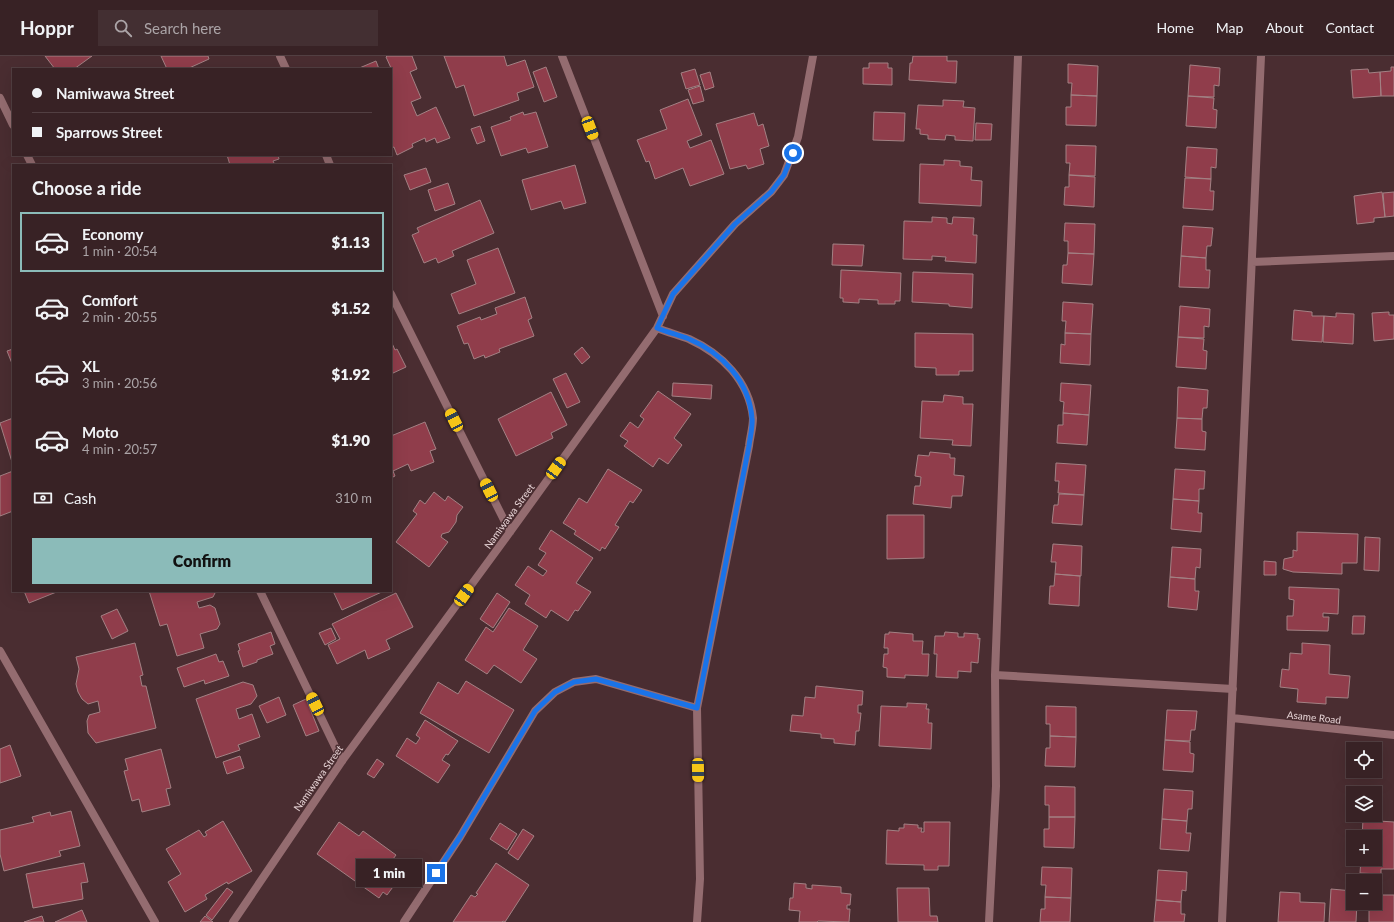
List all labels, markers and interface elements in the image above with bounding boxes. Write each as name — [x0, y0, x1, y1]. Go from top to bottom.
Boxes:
search box — [98, 10, 378, 46]
text: Hoppr — [20, 16, 74, 39]
icon: search — [112, 17, 134, 39]
text: Search here — [144, 19, 221, 37]
text: Home — [1156, 19, 1194, 36]
text: Map — [1216, 19, 1243, 36]
text: About — [1265, 19, 1303, 36]
text: Contact — [1325, 19, 1374, 36]
text: Namiwawa Street — [56, 84, 174, 102]
car — [580, 115, 600, 141]
text: Sparrows Street — [56, 123, 162, 141]
route start — [784, 144, 802, 162]
text: Choose a ride — [32, 177, 141, 199]
icon: car — [34, 224, 70, 260]
text: Economy — [82, 225, 143, 243]
text: $1.13 — [332, 233, 370, 251]
text: 1 min · 20:54 — [82, 243, 157, 259]
icon: car — [34, 290, 70, 326]
text: Comfort — [82, 291, 138, 309]
text: $1.52 — [332, 299, 370, 317]
text: 2 min · 20:55 — [82, 309, 157, 325]
icon: car — [34, 356, 70, 392]
text: XL — [82, 357, 100, 375]
text: $1.92 — [332, 365, 370, 383]
text: 3 min · 20:56 — [82, 375, 157, 391]
car — [443, 407, 465, 433]
icon: car — [34, 422, 70, 458]
text: Moto — [82, 423, 119, 441]
text: $1.90 — [332, 431, 370, 449]
text: 4 min · 20:57 — [82, 441, 157, 457]
car — [544, 455, 568, 481]
car — [478, 477, 500, 503]
street label: Namiwawa Street — [481, 481, 537, 551]
icon: cash — [32, 487, 54, 509]
text: Cash — [64, 489, 96, 507]
text: 310 m — [335, 490, 372, 506]
button: Confirm — [32, 538, 372, 584]
car — [452, 582, 476, 608]
car — [304, 691, 326, 717]
street label: Asame Road — [1286, 708, 1342, 726]
street label: Namiwawa Street — [291, 742, 345, 813]
map controls — [1346, 742, 1382, 910]
button: locate — [1346, 742, 1382, 778]
car — [692, 758, 704, 782]
button: layers — [1346, 786, 1382, 822]
button: + — [1346, 830, 1382, 866]
callout: 1 min — [356, 859, 422, 887]
route end — [427, 864, 445, 882]
text: 1 min — [373, 865, 405, 881]
button: − — [1346, 874, 1382, 910]

